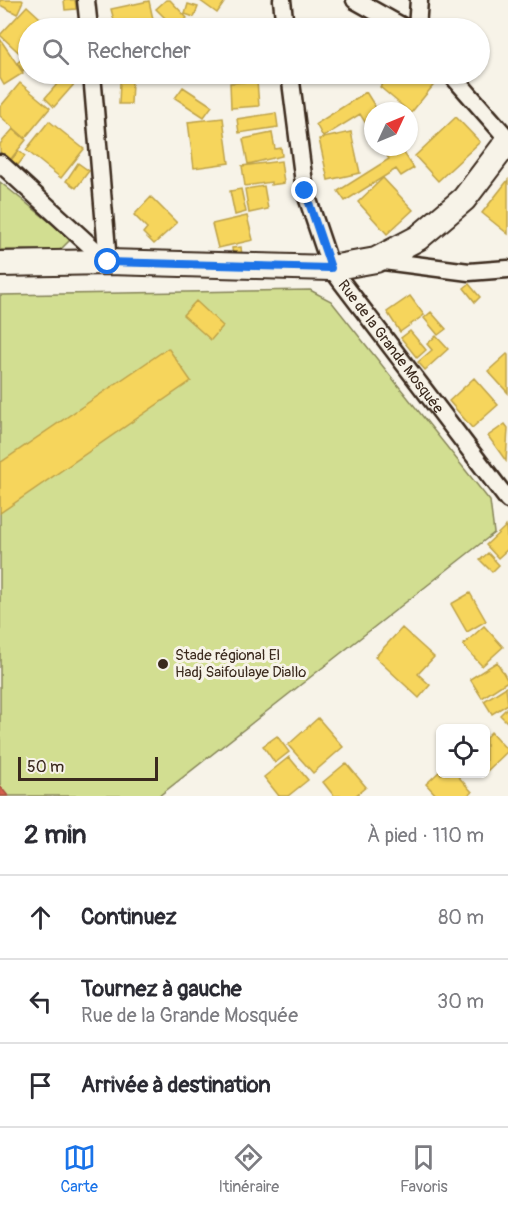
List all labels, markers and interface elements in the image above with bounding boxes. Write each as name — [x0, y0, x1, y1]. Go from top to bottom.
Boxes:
search box — [18, 18, 490, 84]
icon: search — [39, 35, 72, 68]
text: Rechercher — [87, 37, 191, 65]
north arrow — [364, 102, 418, 156]
route end — [291, 177, 317, 203]
route start — [94, 248, 120, 274]
street label: Rue de la Grande Mosquée — [334, 276, 448, 418]
place label: Stade régional El Hadj Saifoulaye Diallo — [175, 646, 306, 682]
marker: Stade régional El Hadj Saifoulaye Diallo — [156, 657, 170, 671]
map controls — [436, 724, 490, 778]
button: locate — [436, 724, 490, 778]
scale bar — [18, 754, 158, 782]
text: 50 m — [27, 757, 64, 777]
text: 2 min — [24, 819, 86, 851]
text: À pied · 110 m — [367, 823, 484, 848]
icon: ahead — [24, 901, 57, 934]
text: Continuez — [81, 903, 177, 931]
text: 80 m — [438, 905, 484, 930]
text: Tournez à gauche — [81, 975, 242, 1003]
icon: left — [24, 985, 57, 1018]
text: 30 m — [437, 989, 484, 1014]
text: Rue de la Grande Mosquée — [81, 1003, 298, 1028]
icon: arrive — [24, 1069, 57, 1102]
text: Arrivée à destination — [81, 1071, 271, 1099]
tab: Carte — [60, 1141, 98, 1197]
tab: Itinéraire — [219, 1141, 279, 1197]
tab: Favoris — [400, 1141, 448, 1197]

